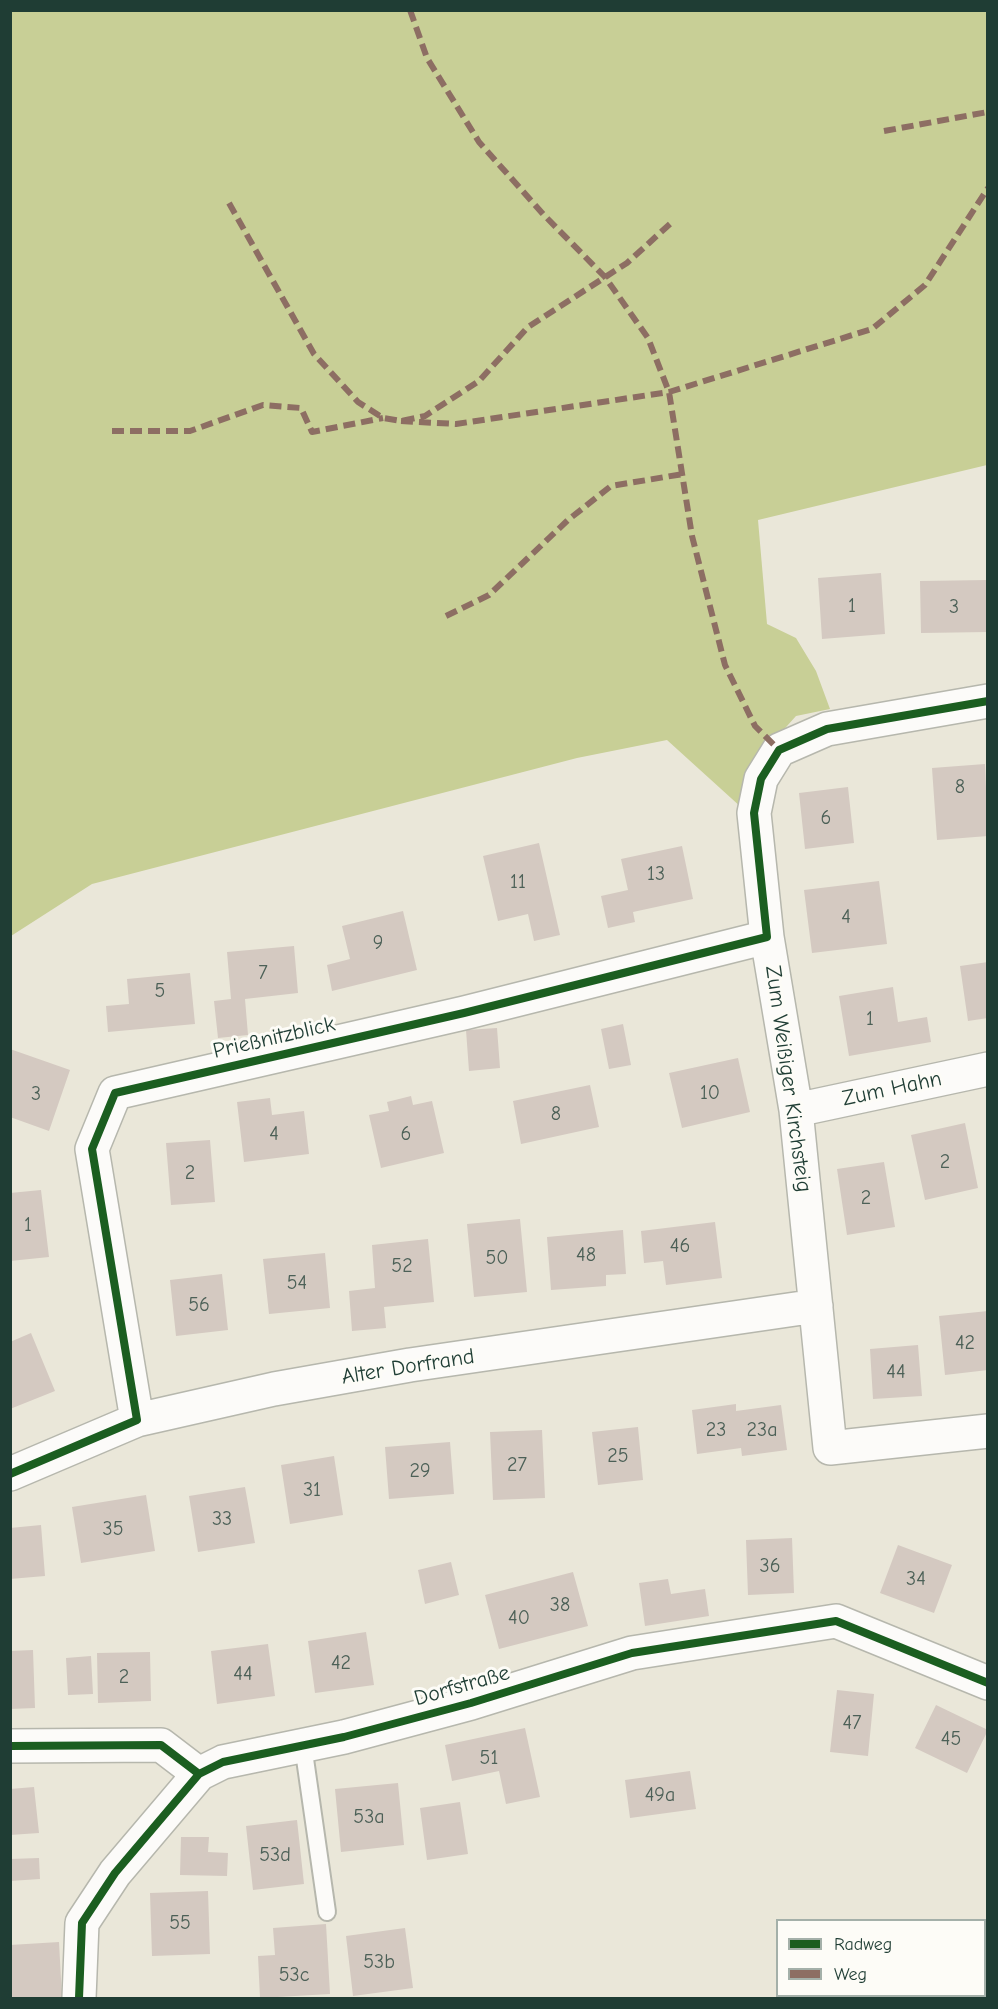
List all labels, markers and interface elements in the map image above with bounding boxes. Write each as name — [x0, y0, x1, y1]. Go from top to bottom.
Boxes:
house number: 1 — [848, 594, 856, 618]
house number: 3 — [949, 595, 959, 619]
house number: 8 — [955, 775, 965, 799]
house number: 6 — [821, 806, 831, 830]
house number: 13 — [647, 862, 665, 886]
house number: 11 — [510, 870, 526, 894]
house number: 4 — [841, 905, 851, 929]
house number: 9 — [373, 931, 383, 955]
house number: 7 — [258, 961, 268, 985]
street label: Zum Weißiger Kirchsteig — [759, 964, 817, 1194]
house number: 5 — [155, 979, 165, 1003]
house number: 1 — [866, 1007, 874, 1031]
street label: Prießnitzblick — [210, 1011, 338, 1065]
street label: Zum Hahn — [840, 1066, 944, 1112]
house number: 10 — [700, 1081, 720, 1105]
house number: 3 — [31, 1082, 41, 1106]
house number: 8 — [551, 1102, 561, 1126]
house number: 4 — [269, 1122, 279, 1146]
house number: 6 — [401, 1122, 411, 1146]
house number: 2 — [940, 1150, 950, 1174]
house number: 2 — [185, 1161, 195, 1185]
house number: 2 — [861, 1186, 871, 1210]
house number: 1 — [24, 1213, 32, 1237]
house number: 46 — [670, 1234, 690, 1258]
house number: 48 — [576, 1243, 596, 1267]
house number: 50 — [485, 1246, 509, 1270]
house number: 52 — [391, 1254, 413, 1278]
house number: 54 — [287, 1271, 307, 1295]
house number: 56 — [188, 1293, 210, 1317]
house number: 42 — [955, 1331, 975, 1355]
street label: Alter Dorfrand — [340, 1343, 476, 1391]
house number: 44 — [886, 1360, 906, 1384]
house number: 23 — [706, 1418, 726, 1442]
house number: 23a — [747, 1418, 777, 1442]
house number: 25 — [607, 1444, 629, 1468]
house number: 27 — [507, 1453, 527, 1477]
house number: 29 — [409, 1459, 431, 1483]
house number: 31 — [303, 1478, 321, 1502]
house number: 33 — [212, 1507, 232, 1531]
house number: 35 — [103, 1517, 123, 1541]
house number: 36 — [760, 1554, 780, 1578]
house number: 34 — [906, 1567, 926, 1591]
house number: 38 — [550, 1593, 570, 1617]
house number: 40 — [508, 1606, 530, 1630]
house number: 42 — [331, 1651, 351, 1675]
street label: Dorfstraße — [411, 1660, 513, 1712]
house number: 44 — [233, 1662, 253, 1686]
house number: 2 — [119, 1665, 129, 1689]
house number: 47 — [842, 1711, 862, 1735]
house number: 45 — [941, 1727, 961, 1751]
house number: 51 — [480, 1746, 498, 1770]
house number: 49a — [645, 1783, 675, 1807]
house number: 53a — [353, 1805, 385, 1829]
house number: 53d — [259, 1843, 291, 1867]
house number: 55 — [169, 1911, 191, 1935]
legend — [776, 1919, 986, 1997]
text: Radweg — [834, 1934, 892, 1955]
house number: 53b — [363, 1950, 395, 1974]
house number: 53c — [279, 1963, 309, 1987]
text: Weg — [834, 1964, 867, 1985]

